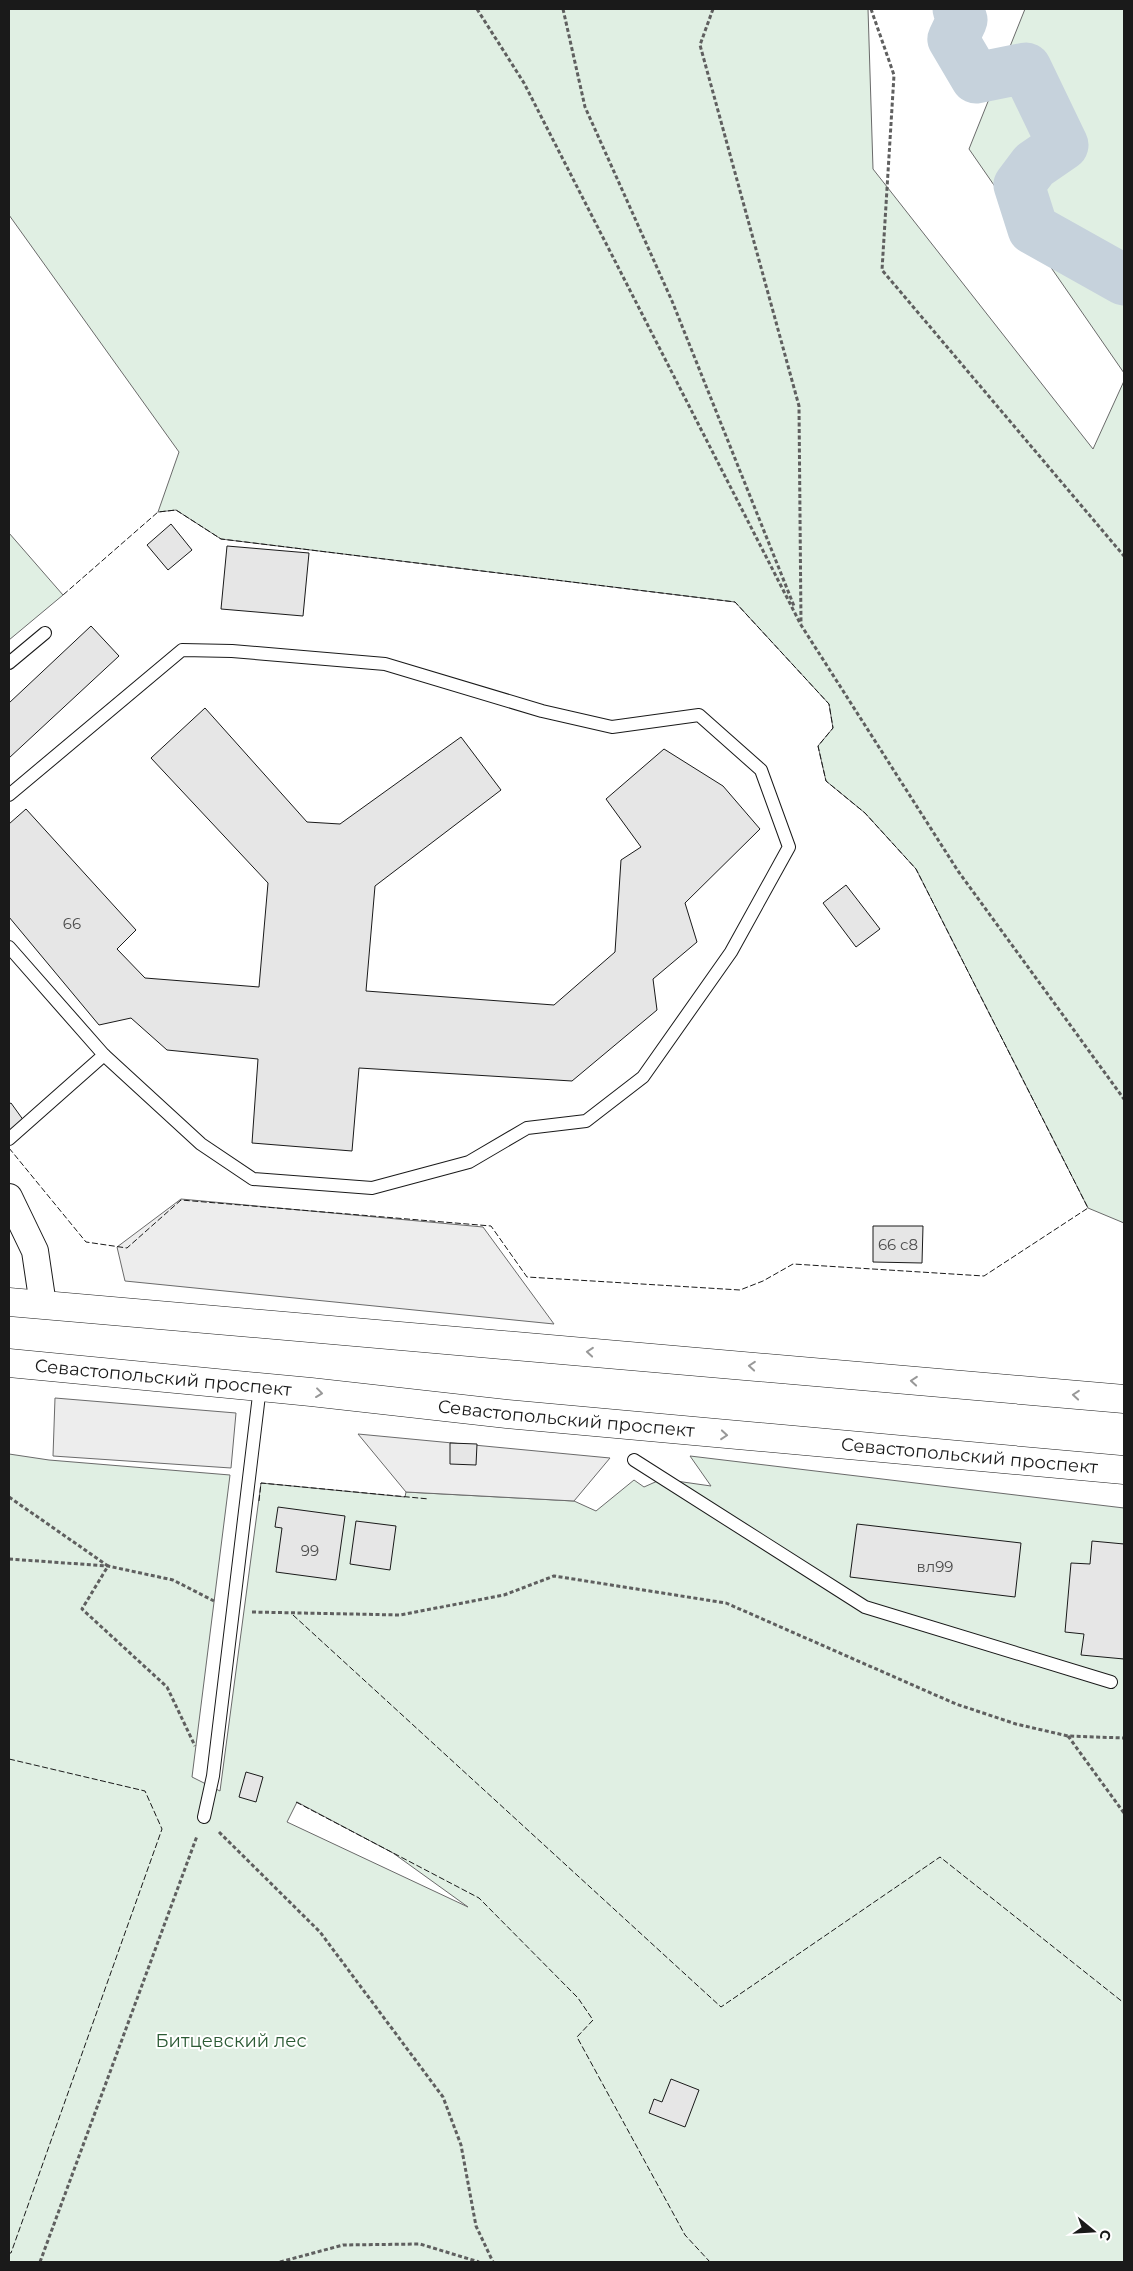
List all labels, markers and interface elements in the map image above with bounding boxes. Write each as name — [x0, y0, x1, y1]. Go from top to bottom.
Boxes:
house number: 66 — [63, 914, 81, 933]
house number: 66 с8 — [878, 1235, 918, 1254]
one-way arrow — [586, 1347, 594, 1358]
street label: Севастопольский проспект — [34, 1355, 293, 1401]
one-way arrow — [748, 1361, 756, 1372]
one-way arrow — [910, 1375, 918, 1386]
one-way arrow — [315, 1387, 323, 1398]
one-way arrow — [1071, 1390, 1079, 1401]
street label: Севастопольский проспект — [437, 1395, 696, 1442]
one-way arrow — [720, 1429, 728, 1440]
street label: Севастопольский проспект — [840, 1433, 1099, 1479]
house number: 99 — [301, 1541, 319, 1560]
house number: вл99 — [917, 1557, 953, 1576]
park label: Битцевский лес — [155, 2030, 307, 2052]
north arrow — [1068, 2206, 1118, 2256]
text: С — [1095, 2227, 1115, 2243]

